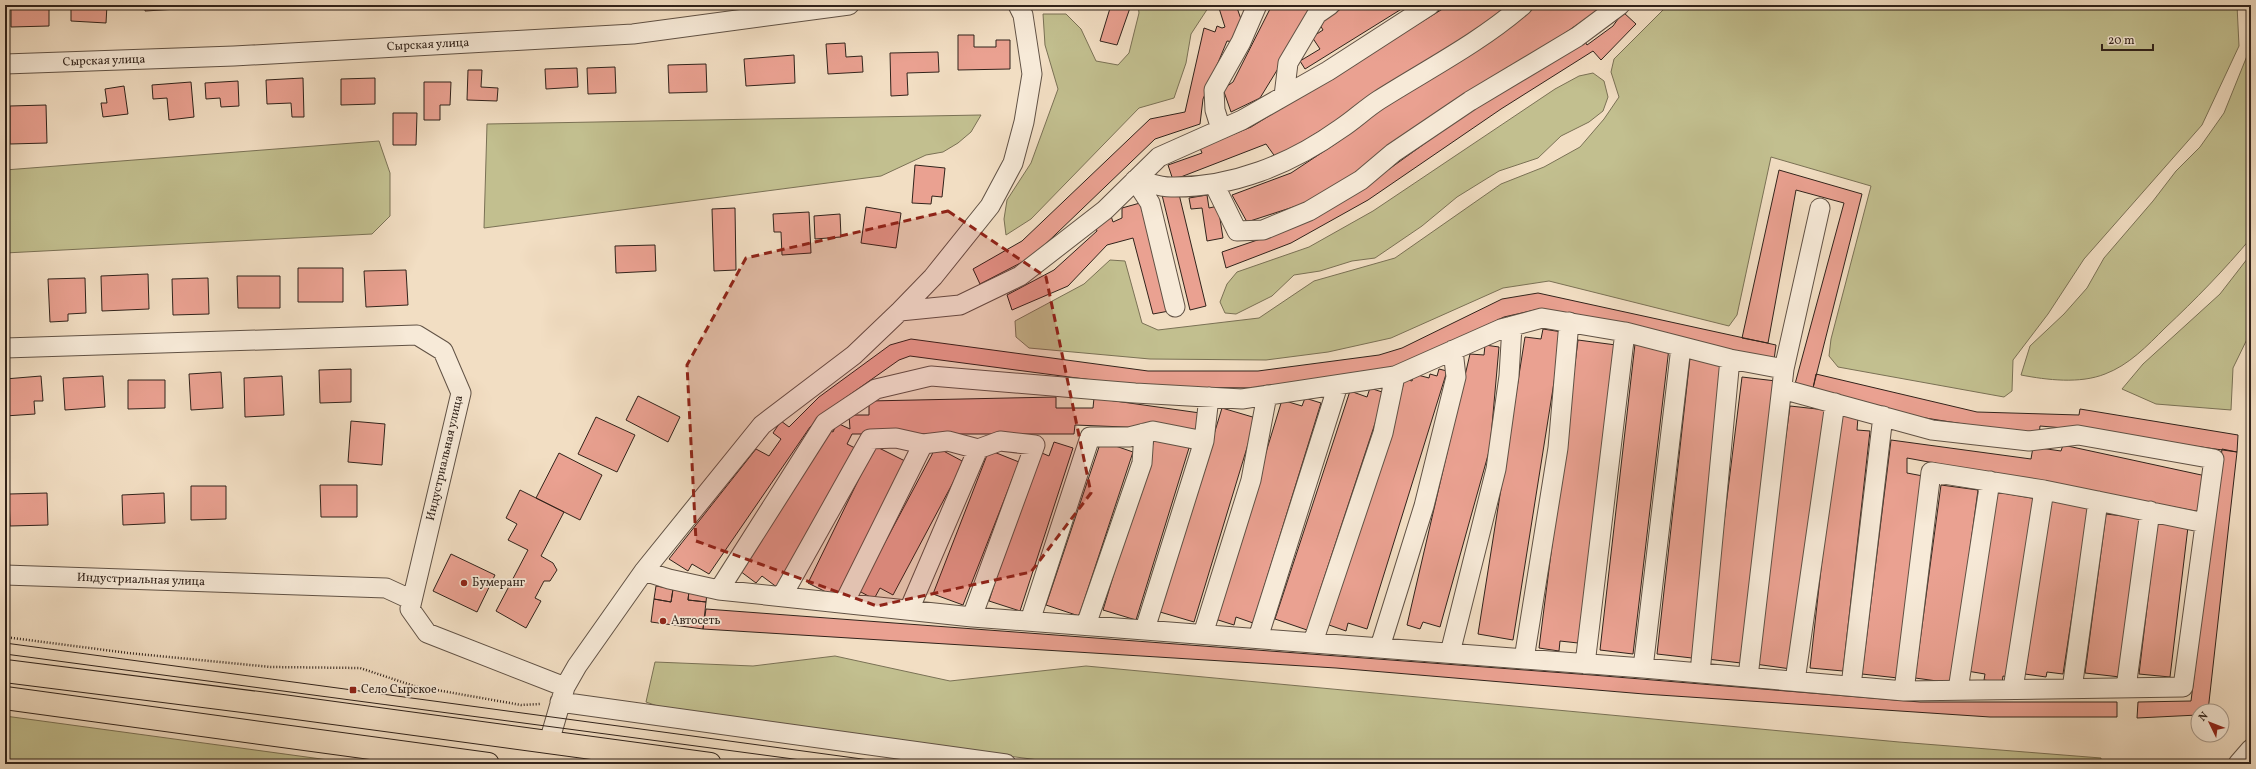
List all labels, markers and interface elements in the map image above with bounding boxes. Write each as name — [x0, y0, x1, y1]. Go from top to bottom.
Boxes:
scale bar — [2102, 26, 2153, 52]
text: 20 m — [2108, 33, 2135, 49]
street label: Сырская улица — [386, 35, 470, 55]
street label: Сырская улица — [62, 52, 146, 70]
street label: Индустриальная улица — [423, 394, 467, 522]
street label: Индустриальная улица — [77, 570, 205, 590]
place label: Бумеранг — [472, 575, 526, 591]
marker: Бумеранг — [459, 578, 469, 588]
place label: Автосеть — [671, 613, 721, 629]
marker: Автосеть — [658, 616, 668, 626]
place label: Село Сырское — [361, 682, 437, 698]
marker: Село Сырское — [348, 685, 358, 695]
north arrow — [2190, 703, 2230, 743]
text: N — [2196, 709, 2212, 725]

